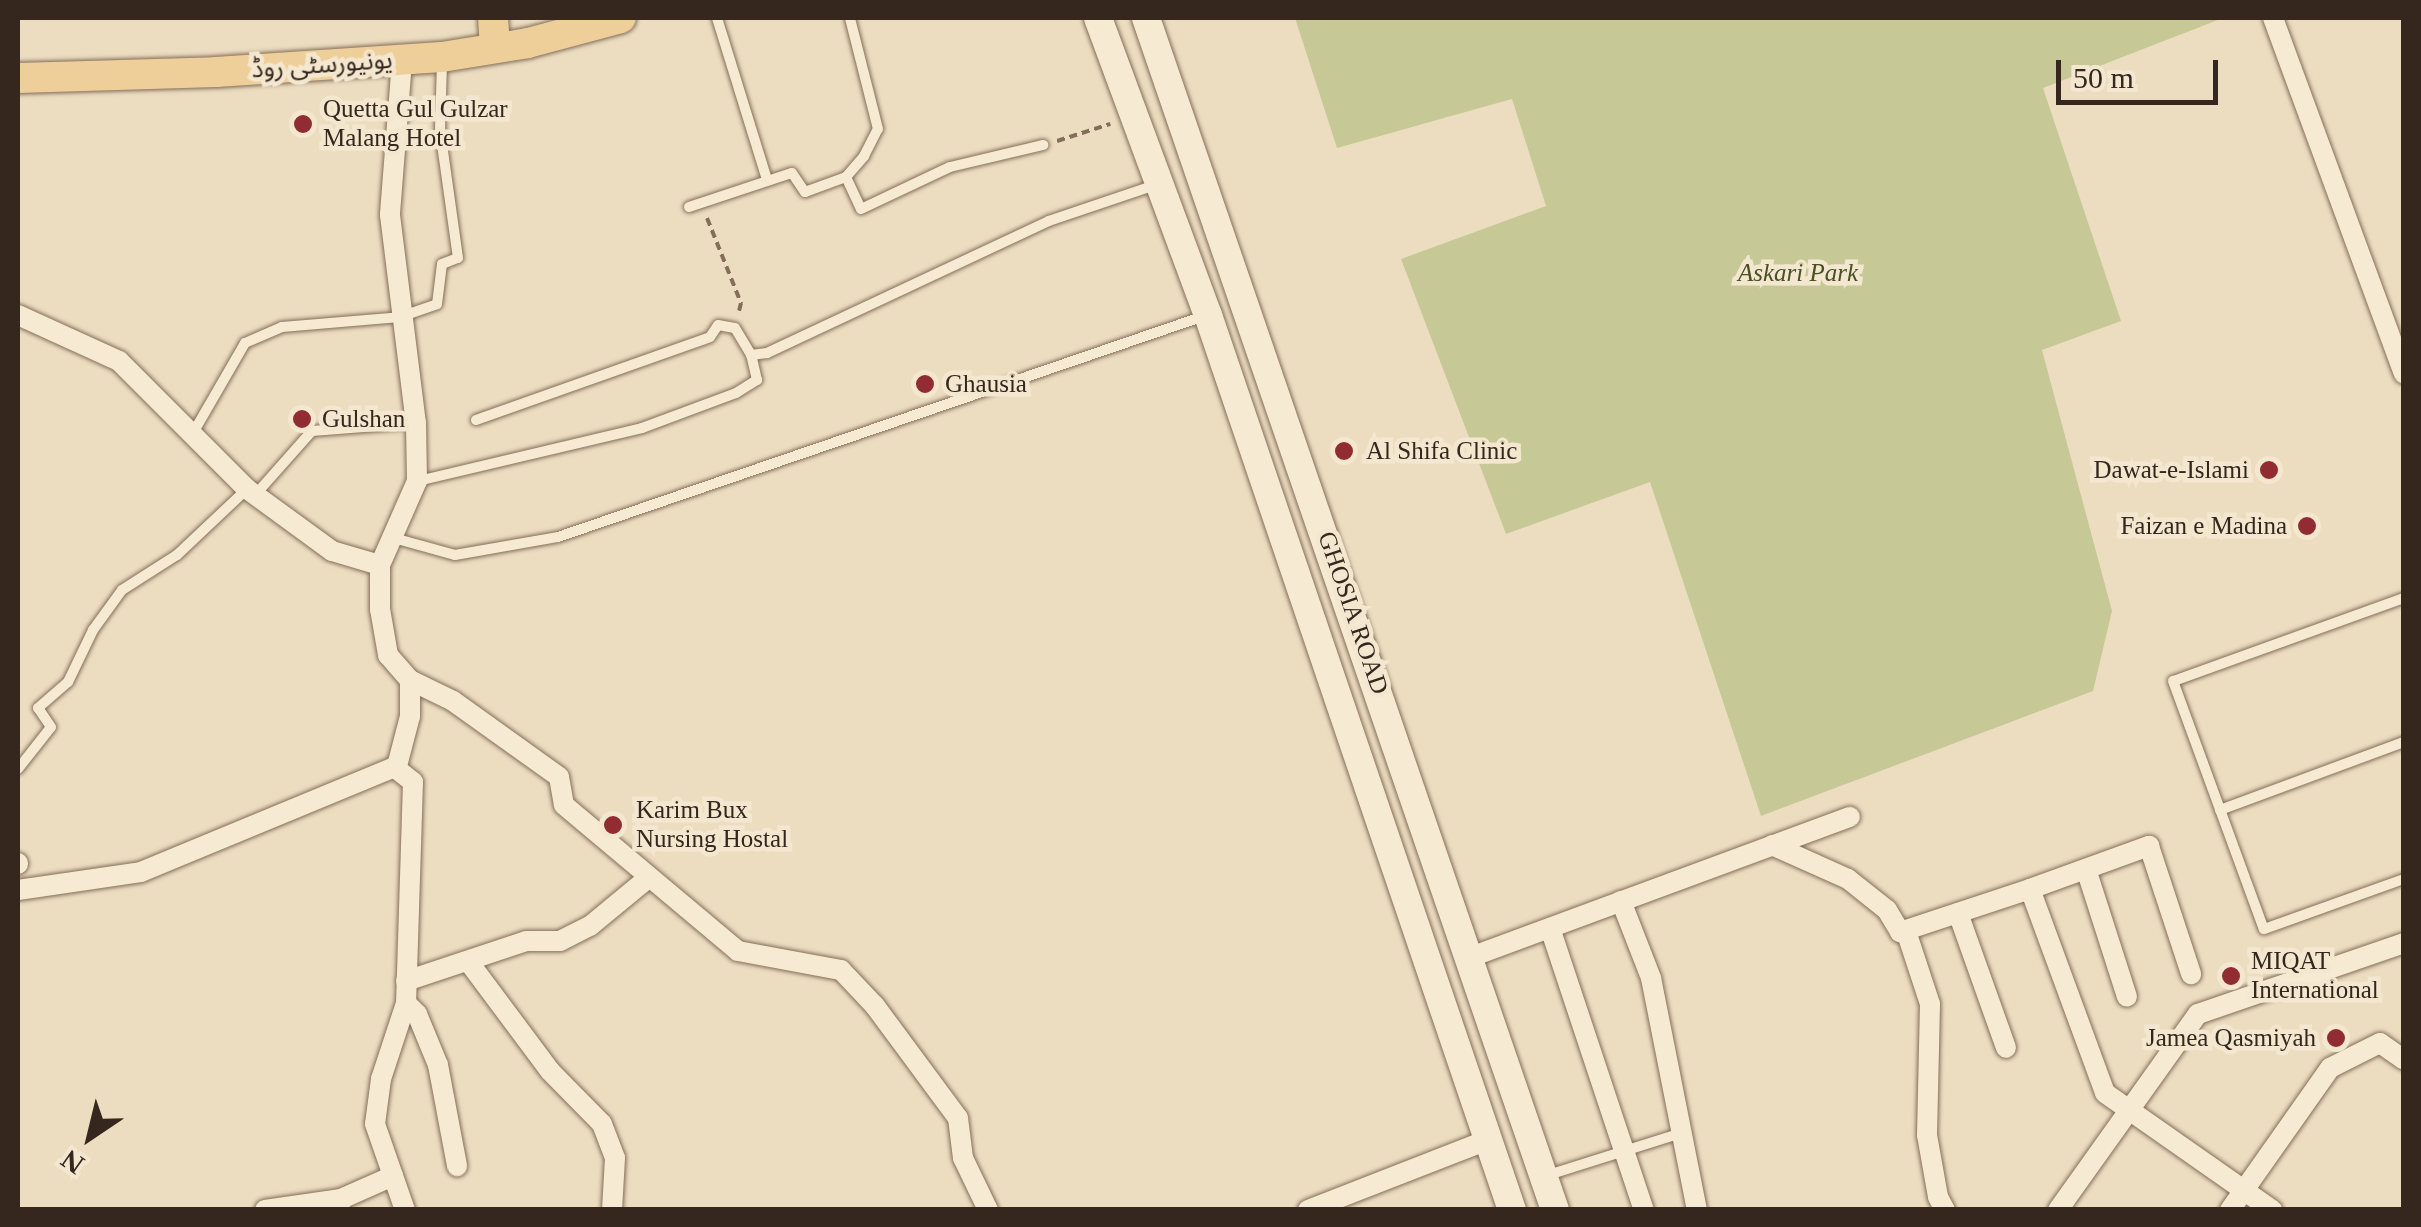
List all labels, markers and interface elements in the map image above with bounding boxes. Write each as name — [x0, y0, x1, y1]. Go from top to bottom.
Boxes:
scale bar — [2061, 40, 2224, 102]
street label: یونیورسٹی روڈ — [250, 45, 394, 85]
text: 50 m — [2073, 61, 2134, 94]
place label: Quetta Gul Gulzar Malang Hotel — [323, 95, 508, 154]
marker: Quetta Gul Gulzar Malang Hotel — [292, 113, 314, 135]
park label: Askari Park — [1738, 258, 1858, 288]
place label: Ghausia — [945, 369, 1027, 399]
marker: Ghausia — [914, 373, 936, 395]
place label: Gulshan — [322, 404, 405, 434]
marker: Gulshan — [291, 408, 313, 430]
place label: Al Shifa Clinic — [1366, 436, 1517, 466]
marker: Al Shifa Clinic — [1331, 438, 1357, 464]
place label: Dawat-e-Islami — [2094, 455, 2249, 485]
marker: Dawat-e-Islami — [2258, 459, 2280, 481]
place label: Faizan e Madina — [2120, 511, 2287, 541]
marker: Faizan e Madina — [2296, 515, 2318, 537]
street label: GHOSIA ROAD — [1311, 527, 1395, 699]
place label: Karim Bux Nursing Hostal — [636, 796, 788, 855]
marker: Karim Bux Nursing Hostal — [600, 812, 626, 838]
place label: MIQAT International — [2251, 947, 2379, 1006]
marker: MIQAT International — [2220, 965, 2242, 987]
place label: Jamea Qasmiyah — [2146, 1023, 2316, 1053]
marker: Jamea Qasmiyah — [2325, 1027, 2347, 1049]
north arrow — [40, 1087, 140, 1187]
text: N — [55, 1143, 90, 1180]

